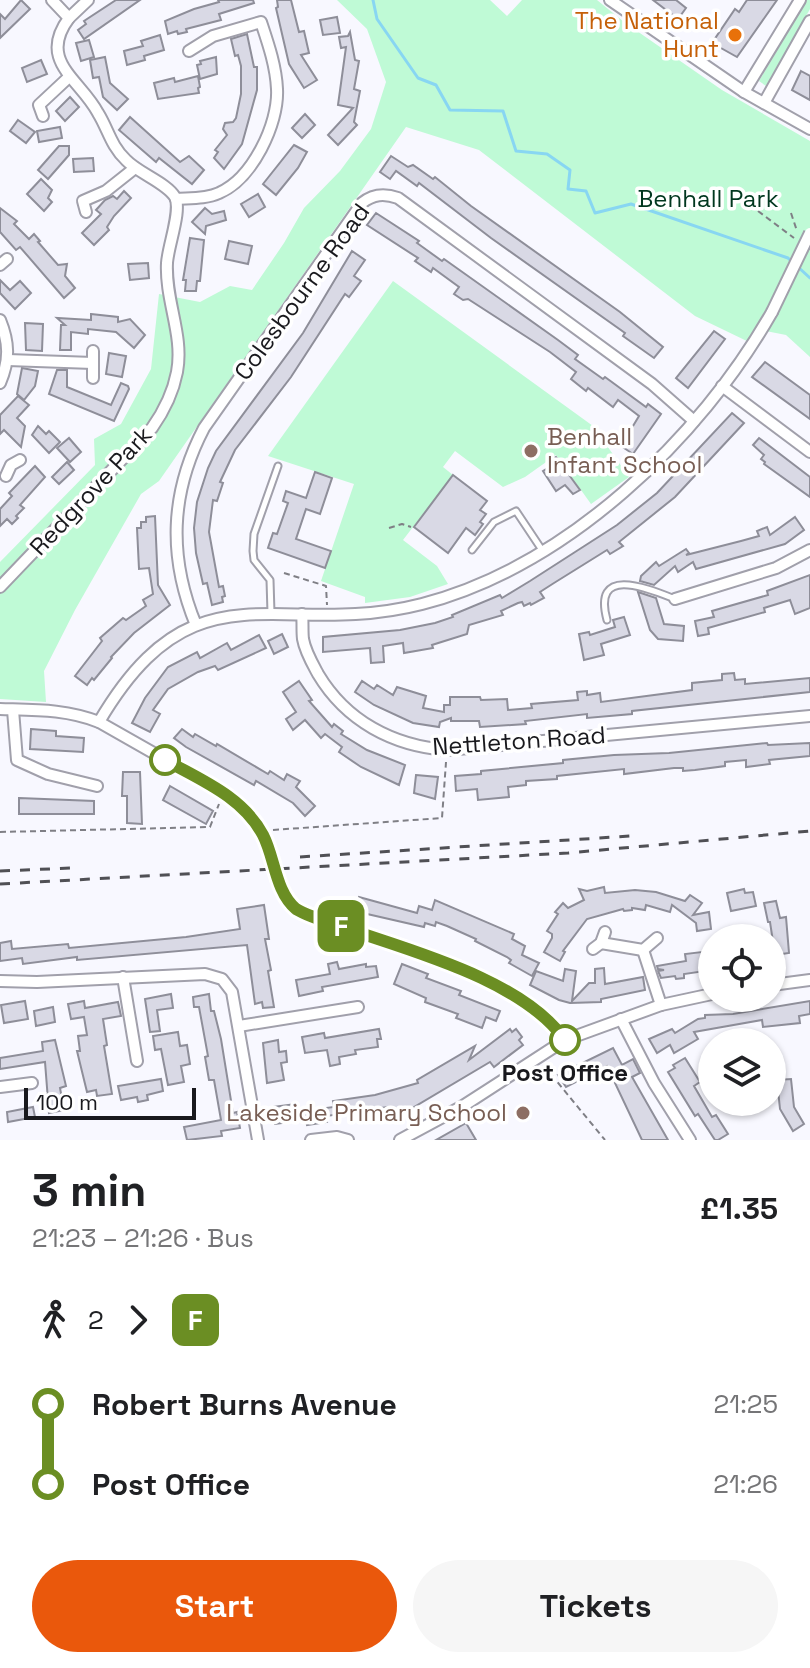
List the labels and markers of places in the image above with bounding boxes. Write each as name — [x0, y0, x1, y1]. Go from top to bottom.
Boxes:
place label: The National Hunt — [575, 5, 719, 64]
marker: The National Hunt — [726, 26, 744, 44]
place label: Benhall Infant School — [547, 421, 702, 480]
marker: Benhall Infant School — [522, 442, 540, 460]
unlabelled marker — [150, 745, 180, 775]
marker: Post Office — [550, 1025, 580, 1055]
place label: Post Office — [502, 1057, 628, 1088]
place label: Lakeside Primary School — [226, 1097, 507, 1128]
marker: Lakeside Primary School — [514, 1104, 532, 1122]

